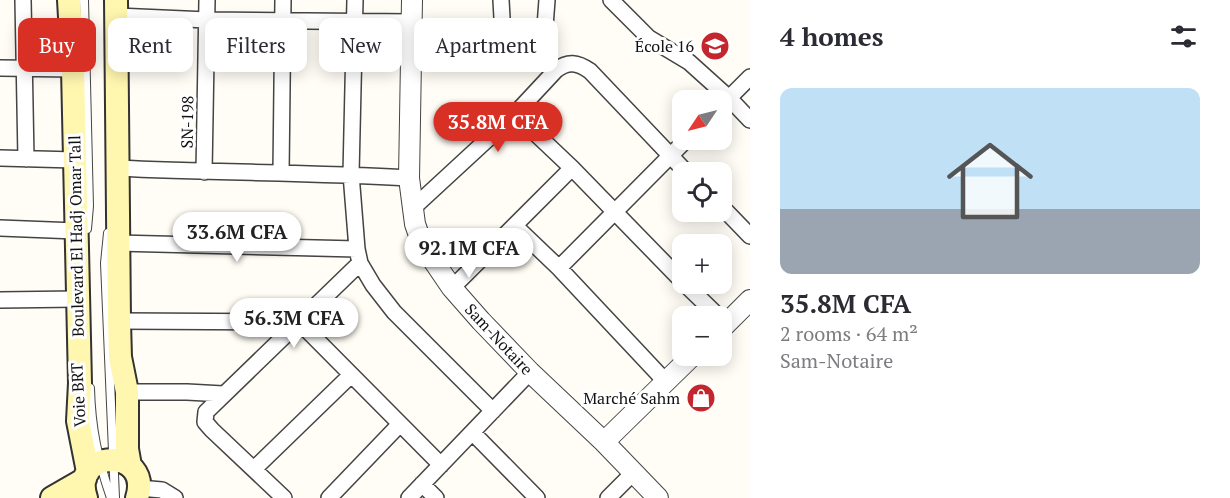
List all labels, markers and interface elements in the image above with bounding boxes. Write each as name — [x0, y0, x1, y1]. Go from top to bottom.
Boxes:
chip: Buy — [18, 18, 96, 72]
chip: Rent — [108, 18, 193, 72]
chip: Filters — [205, 18, 307, 72]
chip: New — [319, 18, 402, 72]
chip: Apartment — [414, 18, 558, 72]
text: 4 homes — [780, 19, 884, 53]
icon: filters — [1167, 20, 1200, 53]
school or university icon: École 16 — [699, 30, 731, 62]
place label: École 16 — [635, 35, 694, 57]
north arrow — [672, 90, 732, 150]
map controls — [672, 90, 732, 366]
street label: SN-198 — [176, 95, 198, 149]
pin: 35.8M CFA — [429, 102, 567, 153]
text: 35.8M CFA — [447, 108, 549, 135]
icon: home — [936, 127, 1044, 235]
street label: Boulevard El Hadj Omar Tall — [63, 135, 89, 337]
button: locate — [672, 162, 732, 222]
pin: 33.6M CFA — [168, 212, 306, 263]
text: 33.6M CFA — [186, 218, 288, 245]
pin: 92.1M CFA — [400, 228, 538, 279]
text: 92.1M CFA — [418, 234, 520, 261]
button: + — [672, 234, 732, 294]
text: 35.8M CFA — [780, 286, 911, 320]
pin: 56.3M CFA — [225, 298, 363, 349]
street label: Sam-Notaire — [460, 298, 538, 380]
text: 56.3M CFA — [243, 304, 345, 331]
button: − — [672, 306, 732, 366]
text: 2 rooms · 64 m² — [780, 320, 918, 347]
text: Sam-Notaire — [780, 347, 893, 374]
street label: Voie BRT — [65, 362, 91, 428]
shop icon: Marché Sahm — [685, 382, 717, 414]
place label: Marché Sahm — [583, 387, 680, 409]

